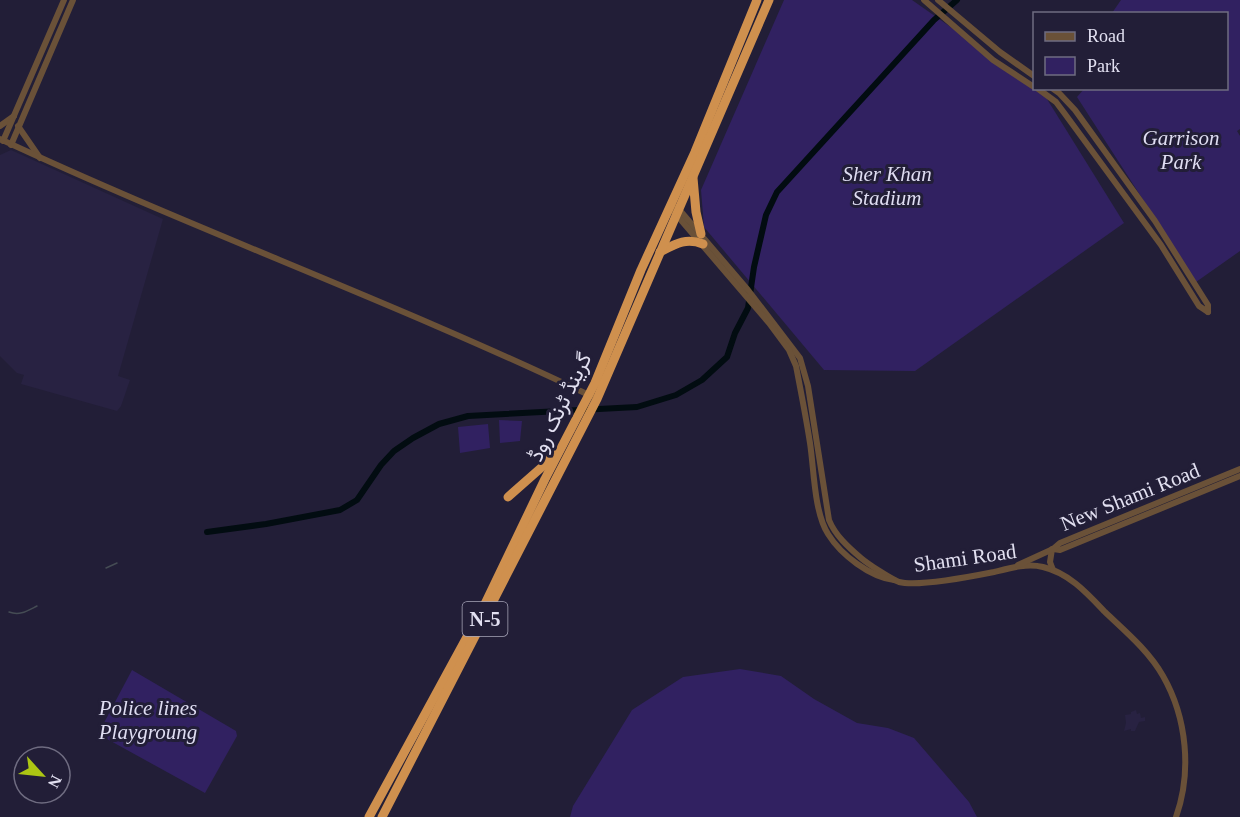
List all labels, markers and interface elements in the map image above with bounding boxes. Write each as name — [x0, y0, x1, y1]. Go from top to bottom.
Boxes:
legend — [1033, 12, 1228, 90]
text: Road — [1087, 26, 1125, 46]
text: Park — [1087, 56, 1120, 76]
park label: Garrison Park — [1142, 126, 1220, 174]
park label: Sher Khan Stadium — [842, 162, 932, 210]
street label: گرینڈ ٹرنک روڈ — [523, 349, 597, 466]
street label: New Shami Road — [1057, 458, 1204, 536]
street label: Shami Road — [912, 539, 1018, 577]
road number: N-5 — [462, 602, 508, 636]
park label: Police lines Playgroung — [98, 696, 197, 744]
north arrow — [12, 745, 72, 805]
text: N — [45, 773, 65, 791]

